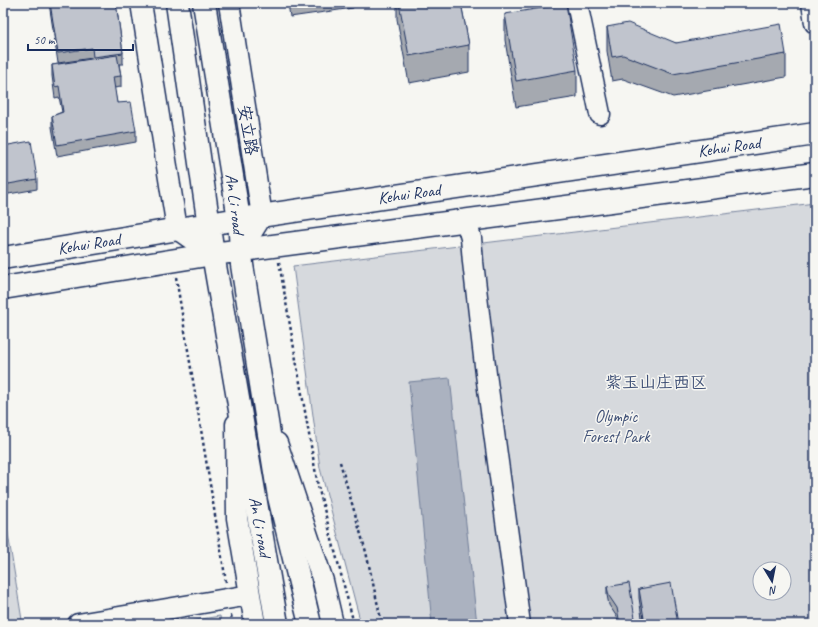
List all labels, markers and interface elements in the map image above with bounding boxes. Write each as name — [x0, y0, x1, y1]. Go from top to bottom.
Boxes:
scale bar — [28, 26, 133, 52]
text: 50 m — [34, 32, 56, 48]
street label: 安立路 — [234, 103, 262, 157]
street label: Kehui Road — [696, 132, 764, 162]
street label: An Li road — [221, 173, 249, 238]
street label: Kehui Road — [376, 179, 444, 209]
street label: Kehui Road — [56, 228, 124, 259]
park label: 紫玉山庄西区 — [605, 372, 707, 393]
park label: Olympic Forest Park — [582, 406, 651, 447]
street label: An Li road — [244, 495, 276, 561]
north arrow — [752, 561, 792, 601]
text: N — [767, 583, 778, 599]

